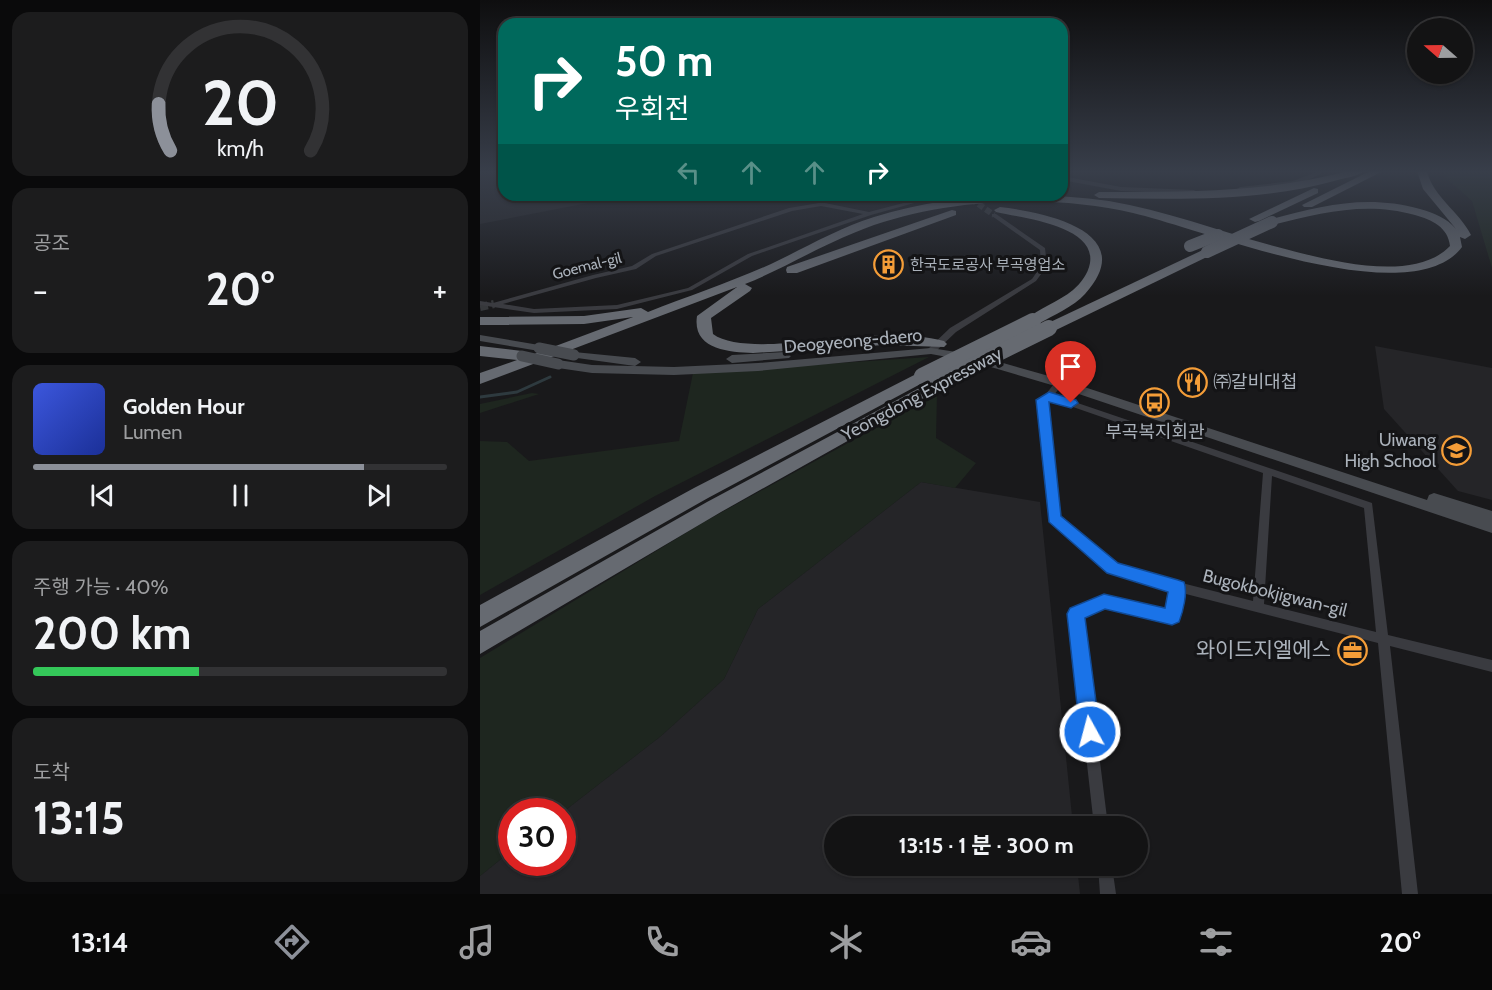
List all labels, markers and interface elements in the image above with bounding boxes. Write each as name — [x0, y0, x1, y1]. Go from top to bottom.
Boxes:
north arrow — [1407, 18, 1473, 84]
map controls — [1407, 18, 1473, 84]
text: 50 m — [615, 35, 713, 87]
icon: right — [516, 42, 594, 120]
text: 20 — [201, 65, 279, 141]
text: 우회전 — [615, 92, 690, 125]
text: km/h — [217, 136, 263, 162]
icon: left — [672, 156, 705, 189]
icon: ahead — [735, 156, 768, 189]
icon: ahead — [798, 156, 831, 189]
icon: right — [861, 156, 894, 189]
text: 공조 — [33, 231, 70, 255]
street label: Goemal-gil — [551, 249, 624, 283]
building icon: 한국도로공사 부곡영업소 — [873, 249, 905, 281]
place label: 한국도로공사 부곡영업소 — [910, 256, 1065, 274]
text: 20° — [206, 262, 274, 316]
text: − — [33, 270, 48, 310]
text: + — [432, 270, 447, 310]
street label: Deogyeong-daero — [783, 324, 923, 358]
pin — [1045, 341, 1096, 403]
street label: Yeongdong Expressway — [837, 342, 1006, 446]
icon: arrive — [1054, 350, 1087, 383]
restaurant icon: ㈜갈비대첩 — [1176, 366, 1208, 398]
place label: ㈜갈비대첩 — [1213, 371, 1297, 393]
bus stop icon: 부곡복지회관 — [1139, 387, 1171, 419]
text: Golden Hour — [123, 393, 244, 420]
text: Lumen — [123, 420, 182, 444]
place label: 부곡복지회관 — [1105, 421, 1205, 443]
place label: Uiwang High School — [1344, 429, 1437, 472]
school or university icon: Uiwang High School — [1441, 434, 1473, 466]
icon: previous — [86, 479, 119, 512]
icon: pause — [224, 479, 257, 512]
icon: next — [362, 479, 395, 512]
street label: Bugokbokjigwan-gil — [1200, 564, 1350, 622]
text: 주행 가능 · 40% — [33, 575, 168, 599]
text: 200 km — [33, 606, 191, 660]
office icon: 와이드지엘에스 — [1336, 634, 1368, 666]
place label: 와이드지엘에스 — [1196, 637, 1331, 662]
position arrow — [1058, 700, 1122, 764]
text: 도착 — [33, 760, 70, 784]
text: 13:15 — [33, 791, 125, 845]
speed limit sign: 30 — [498, 798, 576, 876]
text: 13:15 · 1 분 · 300 m — [898, 832, 1074, 859]
icon: directions — [271, 921, 313, 963]
icon: music — [456, 921, 498, 963]
icon: phone — [641, 921, 683, 963]
icon: climate — [825, 921, 867, 963]
icon: car — [1010, 921, 1052, 963]
icon: filters — [1195, 921, 1237, 963]
text: 13:14 — [71, 926, 129, 959]
text: 20° — [1379, 926, 1421, 959]

